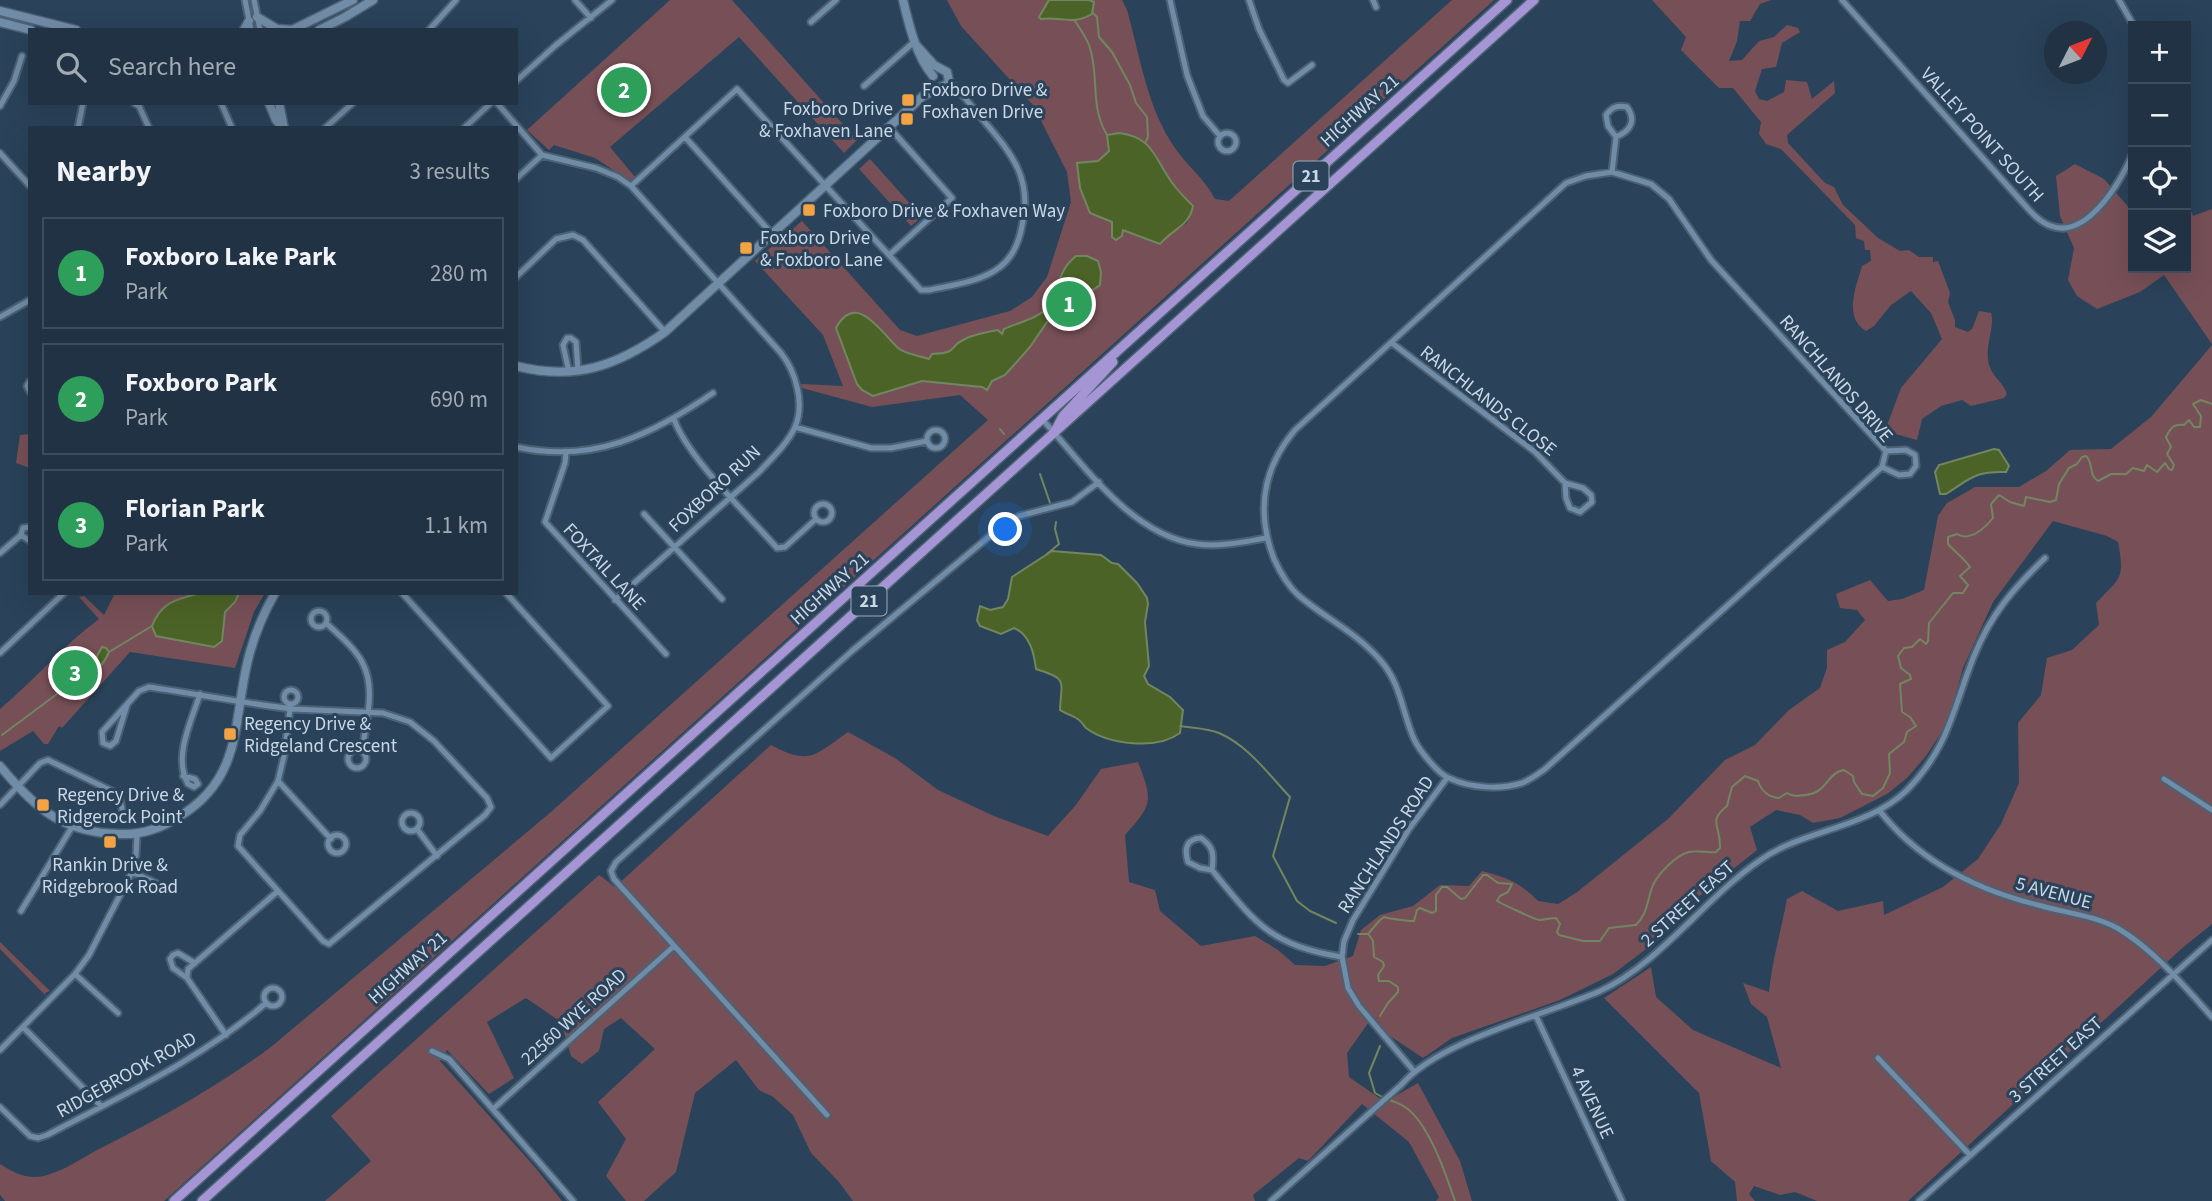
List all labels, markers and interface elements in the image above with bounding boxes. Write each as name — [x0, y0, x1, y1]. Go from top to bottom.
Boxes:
north arrow — [2044, 21, 2107, 84]
map controls — [2128, 21, 2191, 273]
button: + — [2128, 21, 2191, 84]
search box — [28, 28, 518, 105]
icon: search — [52, 48, 90, 86]
text: Search here — [108, 48, 236, 85]
street label: VALLEY POINT SOUTH — [1914, 62, 2050, 208]
pin: 2 — [601, 64, 647, 116]
street label: HIGHWAY 21 — [1314, 68, 1406, 154]
place label: Foxboro Drive & Foxhaven Drive — [922, 77, 1048, 126]
button: − — [2128, 84, 2191, 147]
marker: Foxboro Drive & Foxhaven Drive — [900, 92, 916, 108]
place label: Foxboro Drive & Foxhaven Lane — [759, 96, 893, 145]
marker: Foxboro Drive & Foxhaven Lane — [899, 111, 915, 127]
button: locate — [2128, 147, 2191, 210]
text: Nearby — [56, 150, 151, 193]
text: 3 results — [410, 155, 490, 188]
road number: 21 — [1294, 162, 1328, 190]
place label: Foxboro Drive & Foxhaven Way — [823, 198, 1065, 225]
marker: Foxboro Drive & Foxhaven Way — [801, 202, 817, 218]
button: layers — [2128, 210, 2191, 273]
place label: Foxboro Drive & Foxboro Lane — [760, 225, 883, 274]
text: Foxboro Lake Park — [125, 238, 337, 275]
marker: Foxboro Drive & Foxboro Lane — [738, 240, 754, 256]
text: 1 — [75, 257, 87, 290]
text: 280 m — [430, 257, 488, 290]
text: Park — [125, 275, 168, 308]
pin: 1 — [1046, 278, 1092, 330]
street label: RANCHLANDS DRIVE — [1773, 309, 1899, 449]
street label: RANCHLANDS CLOSE — [1414, 339, 1562, 463]
text: Foxboro Park — [125, 364, 277, 401]
text: 2 — [75, 383, 87, 416]
text: 690 m — [430, 383, 488, 416]
text: Park — [125, 401, 168, 434]
street label: FOXBORO RUN — [663, 439, 767, 539]
text: Florian Park — [125, 490, 265, 527]
text: 3 — [75, 509, 87, 542]
text: 1.1 km — [424, 509, 488, 542]
your location — [988, 512, 1022, 546]
street label: FOXTAIL LANE — [556, 517, 651, 617]
text: Park — [125, 527, 168, 560]
street label: HIGHWAY 21 — [785, 547, 873, 629]
road number: 21 — [852, 586, 886, 616]
pin: 3 — [52, 647, 98, 699]
place label: Regency Drive & Ridgeland Crescent — [244, 711, 398, 760]
marker: Regency Drive & Ridgeland Crescent — [222, 726, 238, 742]
street label: RANCHLANDS ROAD — [1332, 771, 1441, 919]
place label: Regency Drive & Ridgerock Point — [57, 782, 184, 831]
marker: Regency Drive & Ridgerock Point — [35, 797, 51, 813]
marker: Rankin Drive & Ridgebrook Road — [102, 834, 118, 850]
place label: Rankin Drive & Ridgebrook Road — [42, 852, 178, 901]
street label: 2 STREET EAST — [1635, 855, 1741, 954]
street label: 5 AVENUE — [2013, 870, 2095, 917]
street label: HIGHWAY 21 — [362, 925, 454, 1011]
street label: 22560 WYE ROAD — [515, 962, 633, 1072]
street label: 3 STREET EAST — [2003, 1011, 2109, 1110]
street label: RIDGEBROOK ROAD — [52, 1026, 202, 1125]
street label: 4 AVENUE — [1563, 1062, 1620, 1144]

